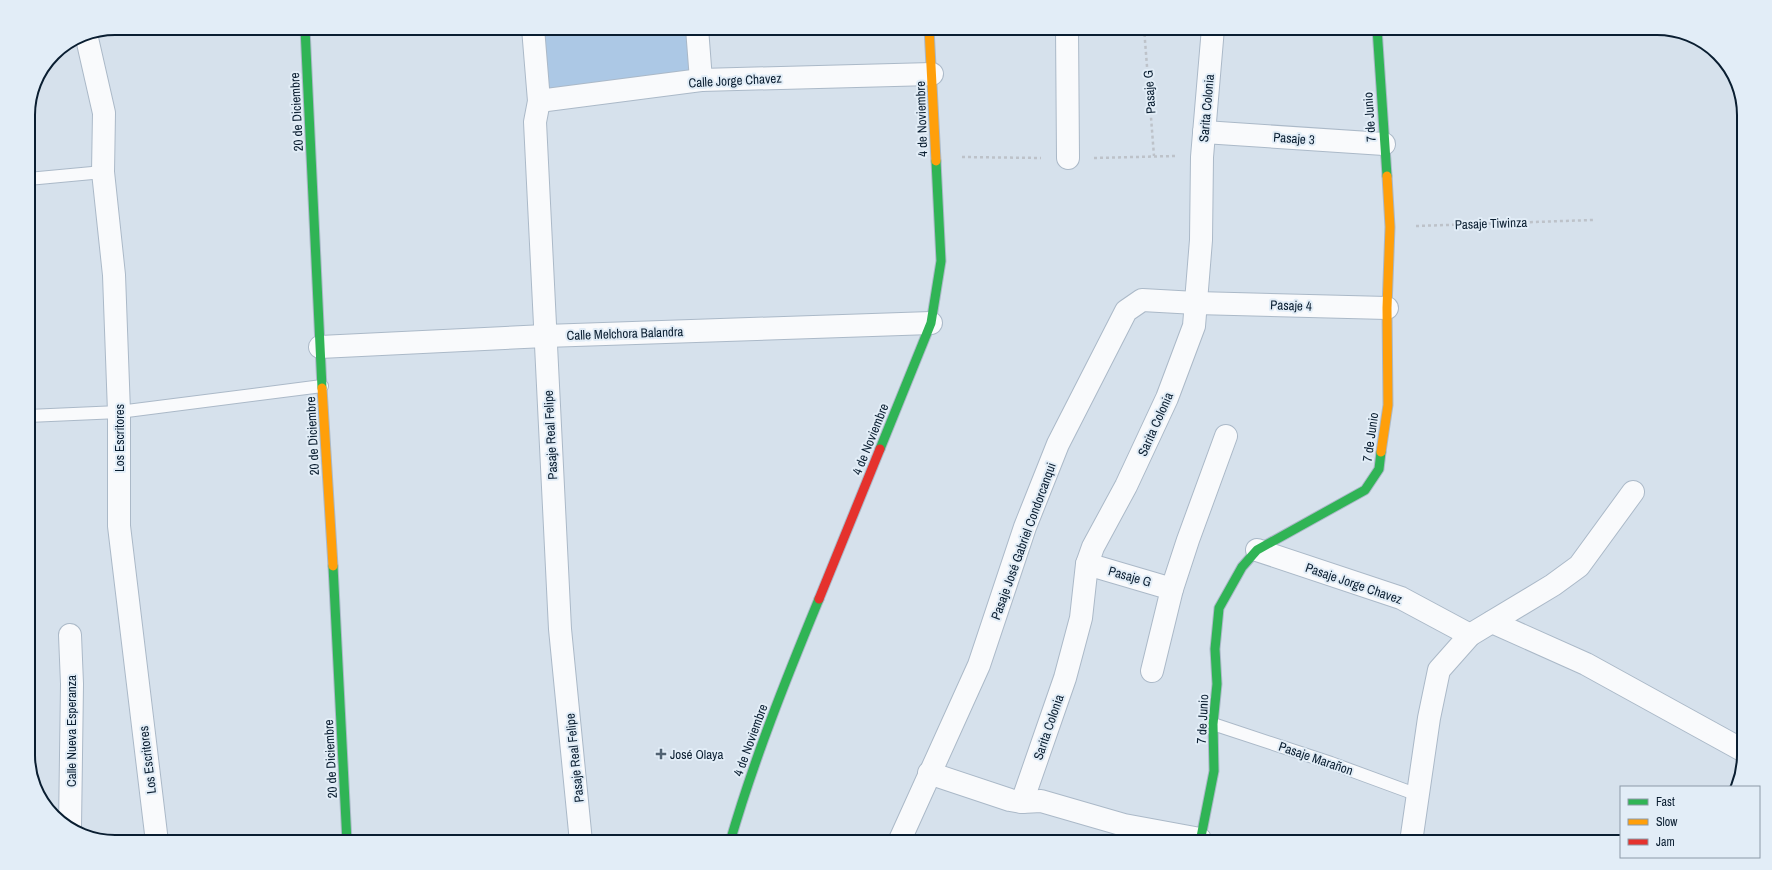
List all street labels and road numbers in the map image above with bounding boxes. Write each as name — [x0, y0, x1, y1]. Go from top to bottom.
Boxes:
street label: Pasaje G — [1139, 69, 1160, 114]
street label: Calle Jorge Chavez — [688, 70, 782, 91]
street label: 20 de Diciembre — [286, 72, 307, 152]
street label: Sarita Colonia — [1195, 73, 1218, 143]
street label: 4 de Noviembre — [912, 81, 931, 157]
street label: 7 de Junio — [1359, 91, 1380, 142]
street label: Pasaje 3 — [1273, 129, 1315, 148]
street label: Pasaje Tiwinza — [1455, 214, 1528, 233]
street label: Pasaje 4 — [1270, 296, 1312, 315]
street label: Calle Melchora Balandra — [566, 323, 684, 344]
street label: Pasaje Real Felipe — [540, 390, 561, 480]
street label: Sarita Colonia — [1134, 390, 1177, 459]
street label: 20 de Diciembre — [302, 396, 323, 476]
street label: 4 de Noviembre — [848, 401, 893, 478]
street label: Los Escritores — [111, 404, 128, 472]
street label: 7 de Junio — [1359, 411, 1382, 463]
street label: Pasaje José Gabriel Condorcanqui — [987, 460, 1060, 622]
street label: Pasaje Jorge Chavez — [1303, 559, 1405, 608]
street label: Pasaje G — [1106, 562, 1153, 591]
street label: Calle Nueva Esperanza — [63, 675, 80, 787]
street label: Sarita Colonia — [1029, 692, 1068, 762]
street label: 7 de Junio — [1193, 694, 1212, 744]
street label: 4 de Noviembre — [730, 702, 771, 779]
street label: Pasaje Real Felipe — [561, 712, 588, 803]
street label: 20 de Diciembre — [320, 719, 341, 799]
street label: Los Escritores — [135, 725, 160, 795]
street label: Pasaje Marañon — [1276, 738, 1355, 779]

